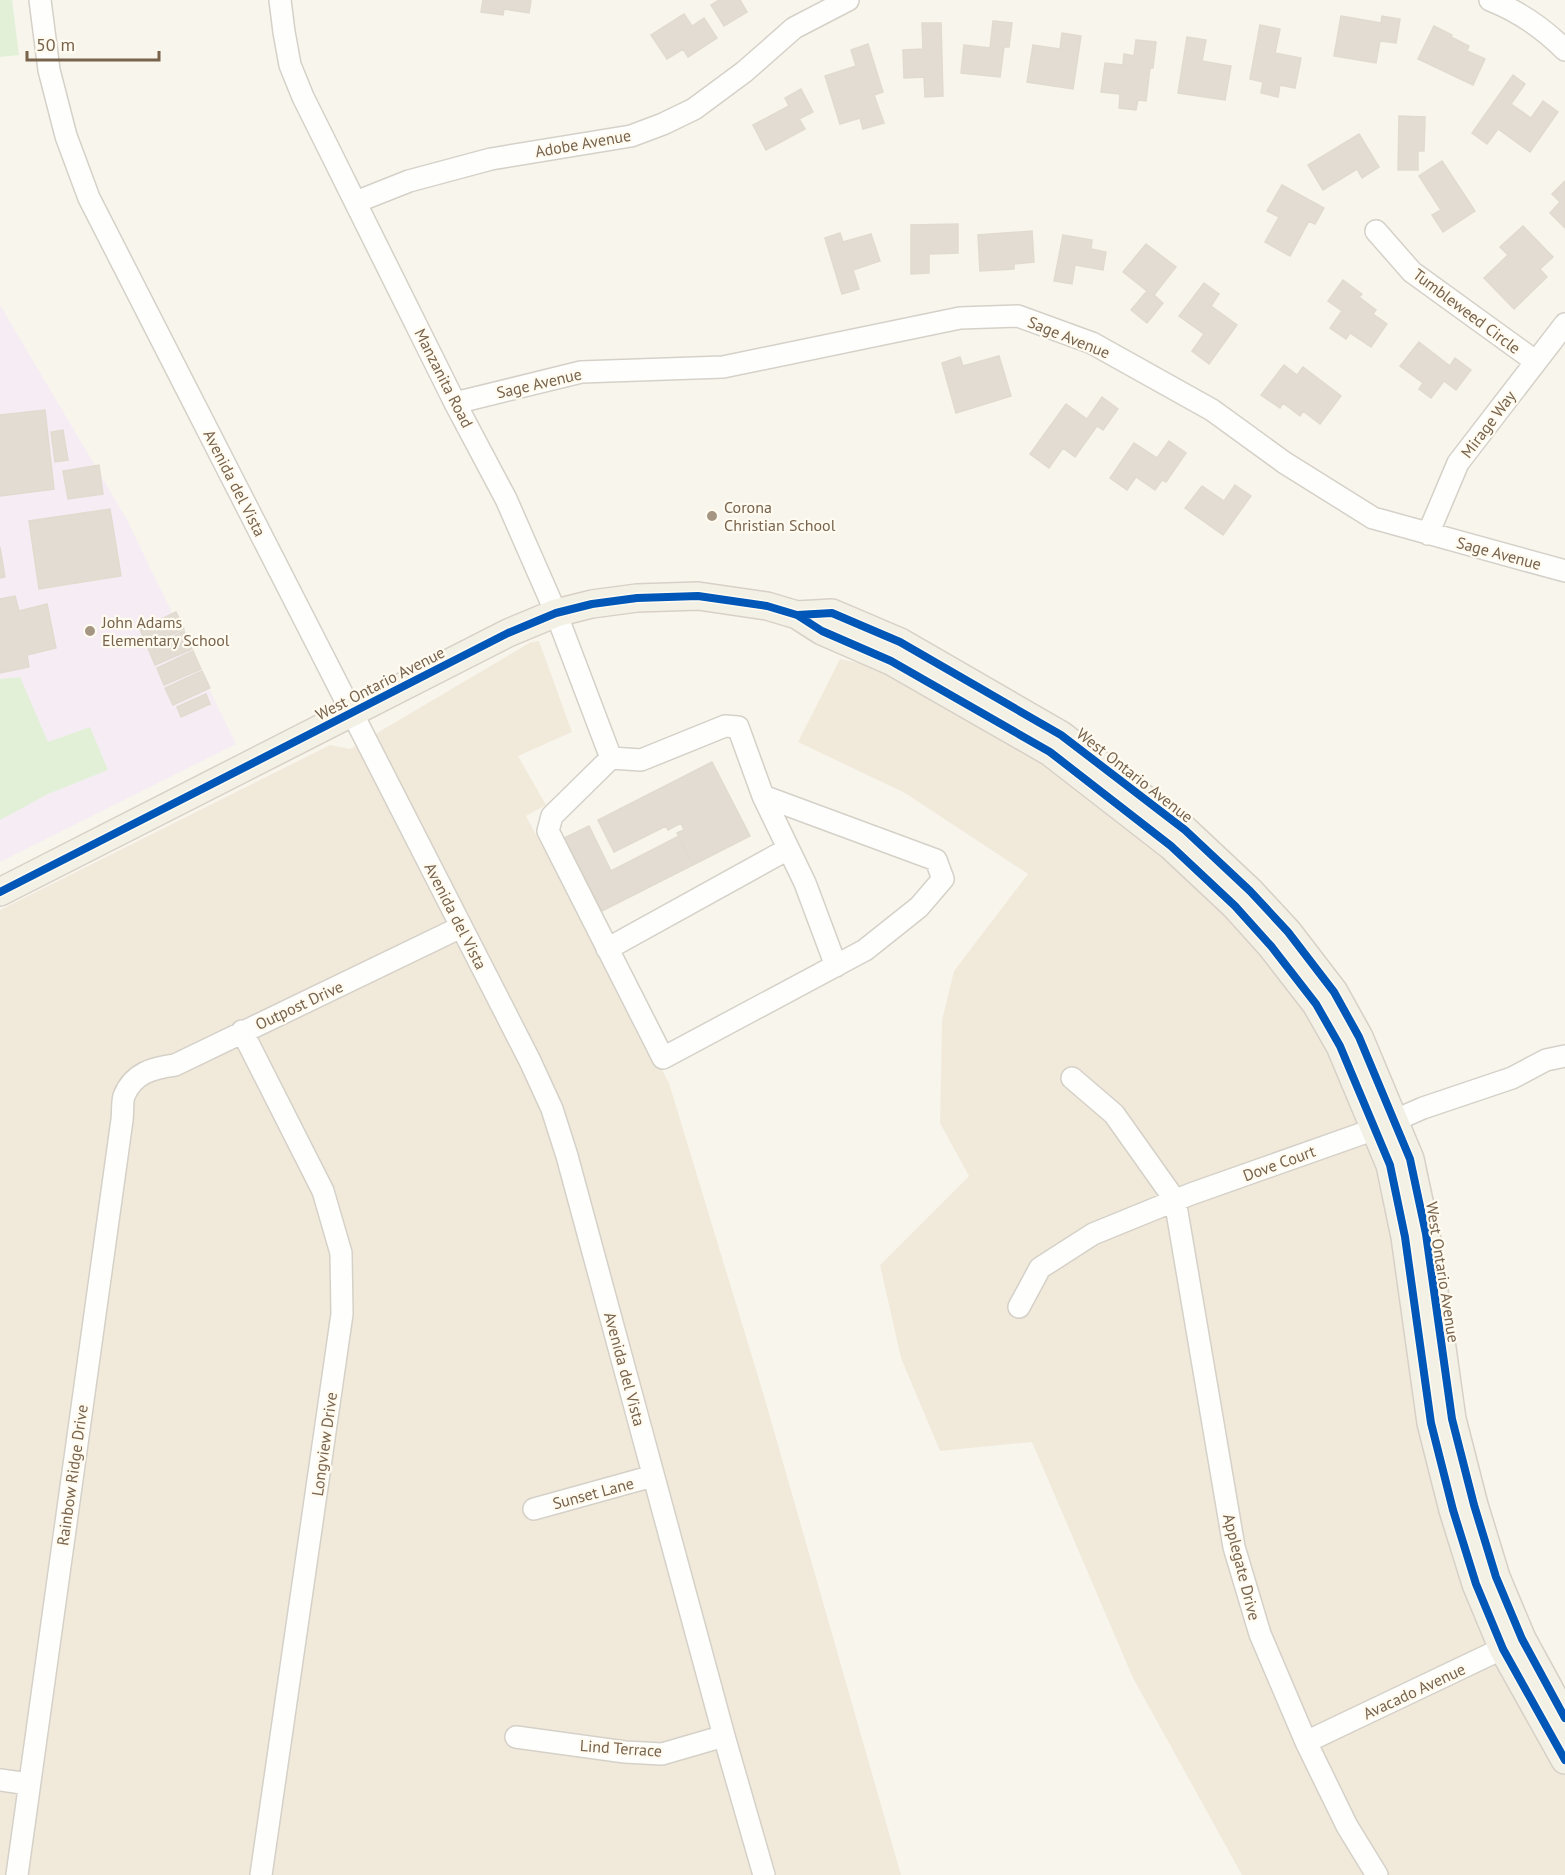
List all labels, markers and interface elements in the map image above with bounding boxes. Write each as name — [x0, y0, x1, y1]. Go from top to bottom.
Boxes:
scale bar — [27, 24, 159, 62]
text: 50 m — [36, 33, 75, 56]
street label: Adobe Avenue — [533, 125, 633, 161]
street label: Tumbleweed Circle — [1409, 264, 1525, 358]
street label: Sage Avenue — [1025, 311, 1113, 363]
street label: Manzanita Road — [410, 325, 478, 431]
street label: Sage Avenue — [494, 363, 584, 403]
street label: Mirage Way — [1456, 386, 1520, 462]
street label: Avenida del Vista — [200, 426, 270, 540]
place label: Corona Christian School — [724, 497, 836, 535]
marker: Corona Christian School — [705, 509, 719, 523]
street label: Sage Avenue — [1454, 532, 1544, 574]
place label: John Adams Elementary School — [101, 612, 230, 650]
marker: John Adams Elementary School — [83, 624, 97, 638]
street label: West Ontario Avenue — [312, 642, 448, 724]
street label: West Ontario Avenue — [1073, 723, 1197, 827]
street label: Avenida del Vista — [421, 859, 491, 973]
street label: Outpost Drive — [252, 976, 346, 1034]
street label: Dove Court — [1240, 1140, 1319, 1185]
street label: West Ontario Avenue — [1422, 1200, 1464, 1344]
street label: Avenida del Vista — [600, 1310, 650, 1428]
street label: Longview Drive — [307, 1391, 341, 1497]
street label: Rainbow Ridge Drive — [52, 1403, 92, 1547]
street label: Sunset Lane — [550, 1473, 636, 1513]
street label: Applegate Drive — [1219, 1512, 1265, 1622]
street label: Avacado Avenue — [1360, 1659, 1468, 1723]
street label: Lind Terrace — [579, 1735, 663, 1761]

